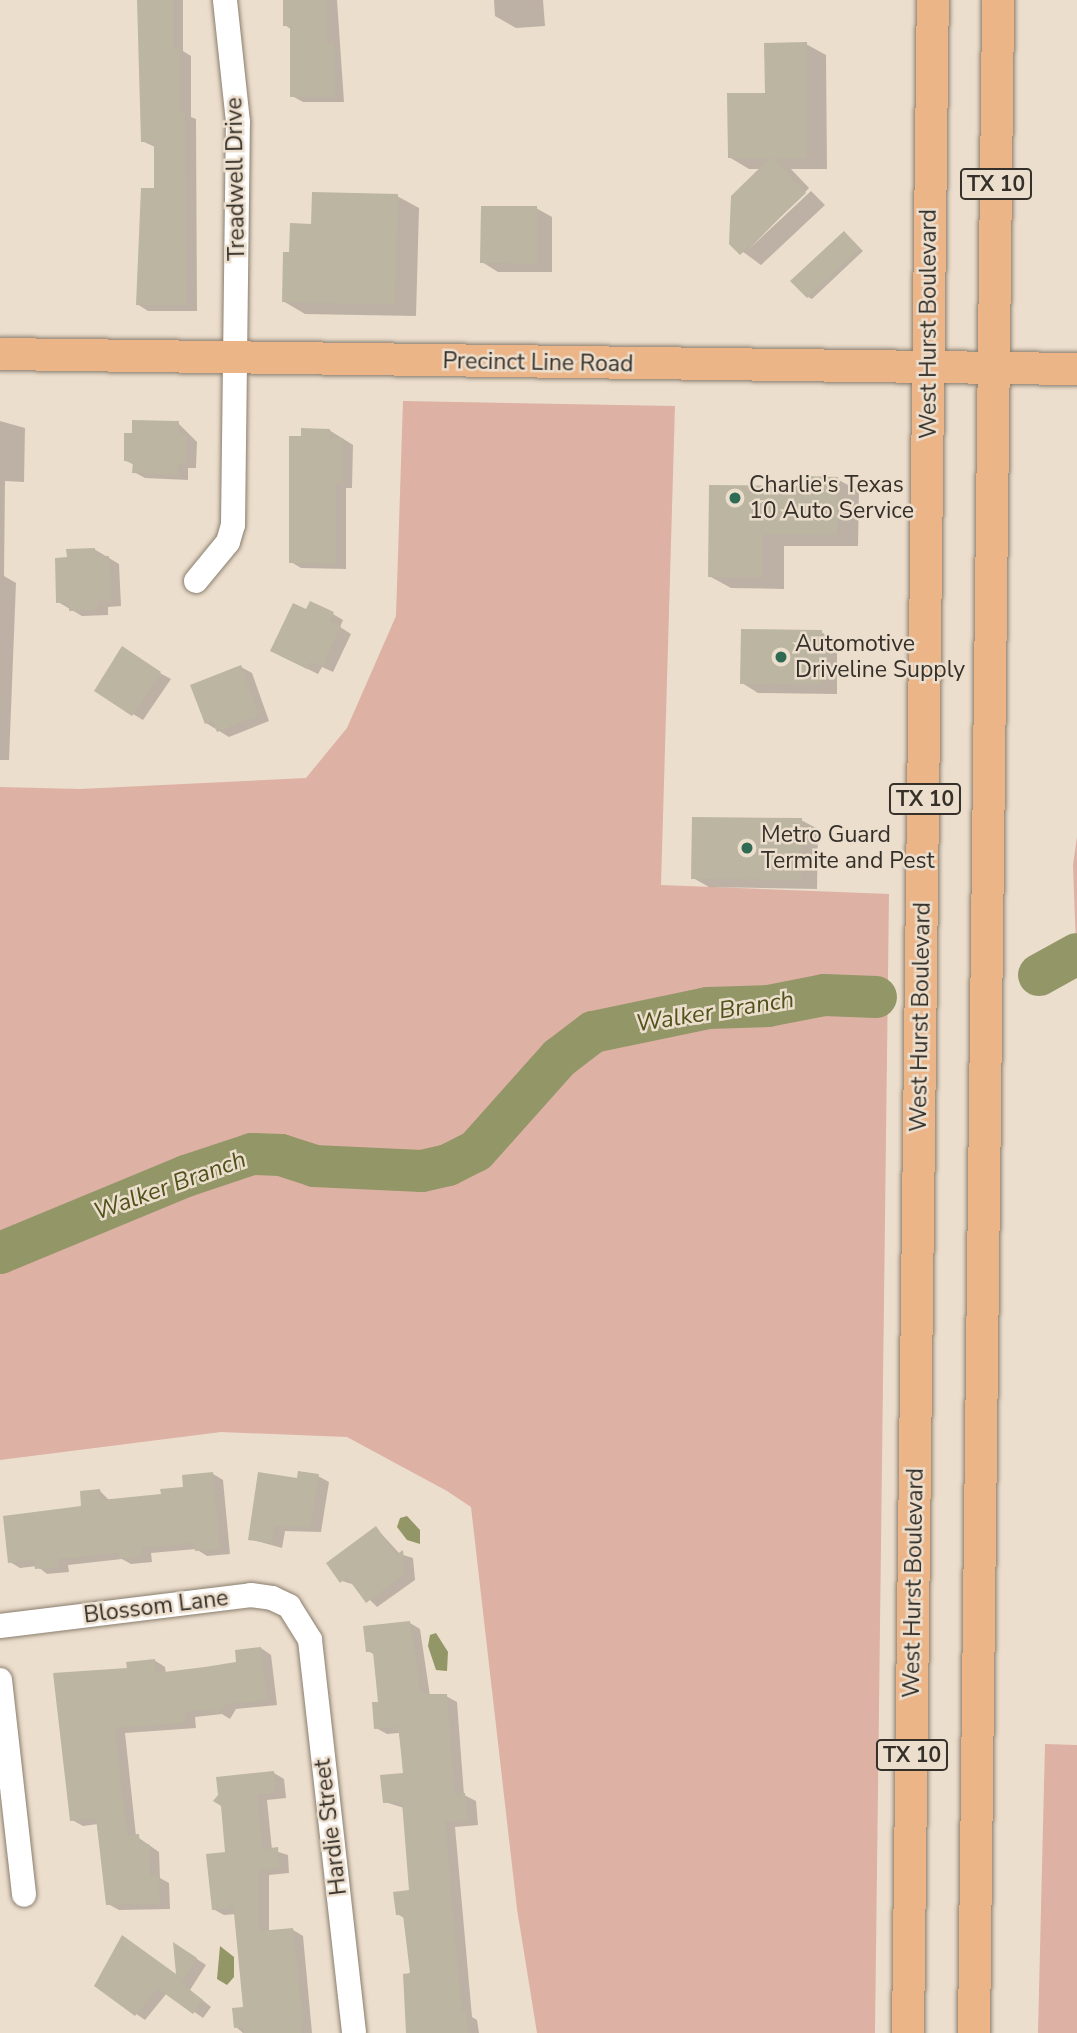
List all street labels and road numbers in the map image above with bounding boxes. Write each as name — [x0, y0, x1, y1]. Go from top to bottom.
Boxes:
street label: Treadwell Drive — [221, 97, 251, 261]
road number: TX 10 — [959, 166, 1033, 202]
street label: West Hurst Boulevard — [915, 209, 943, 439]
street label: Precinct Line Road — [442, 348, 634, 378]
road number: TX 10 — [888, 782, 962, 816]
street label: West Hurst Boulevard — [905, 902, 937, 1132]
street label: West Hurst Boulevard — [898, 1468, 930, 1698]
street label: Blossom Lane — [82, 1584, 230, 1630]
road number: TX 10 — [875, 1738, 949, 1772]
street label: Hardie Street — [309, 1757, 353, 1897]

